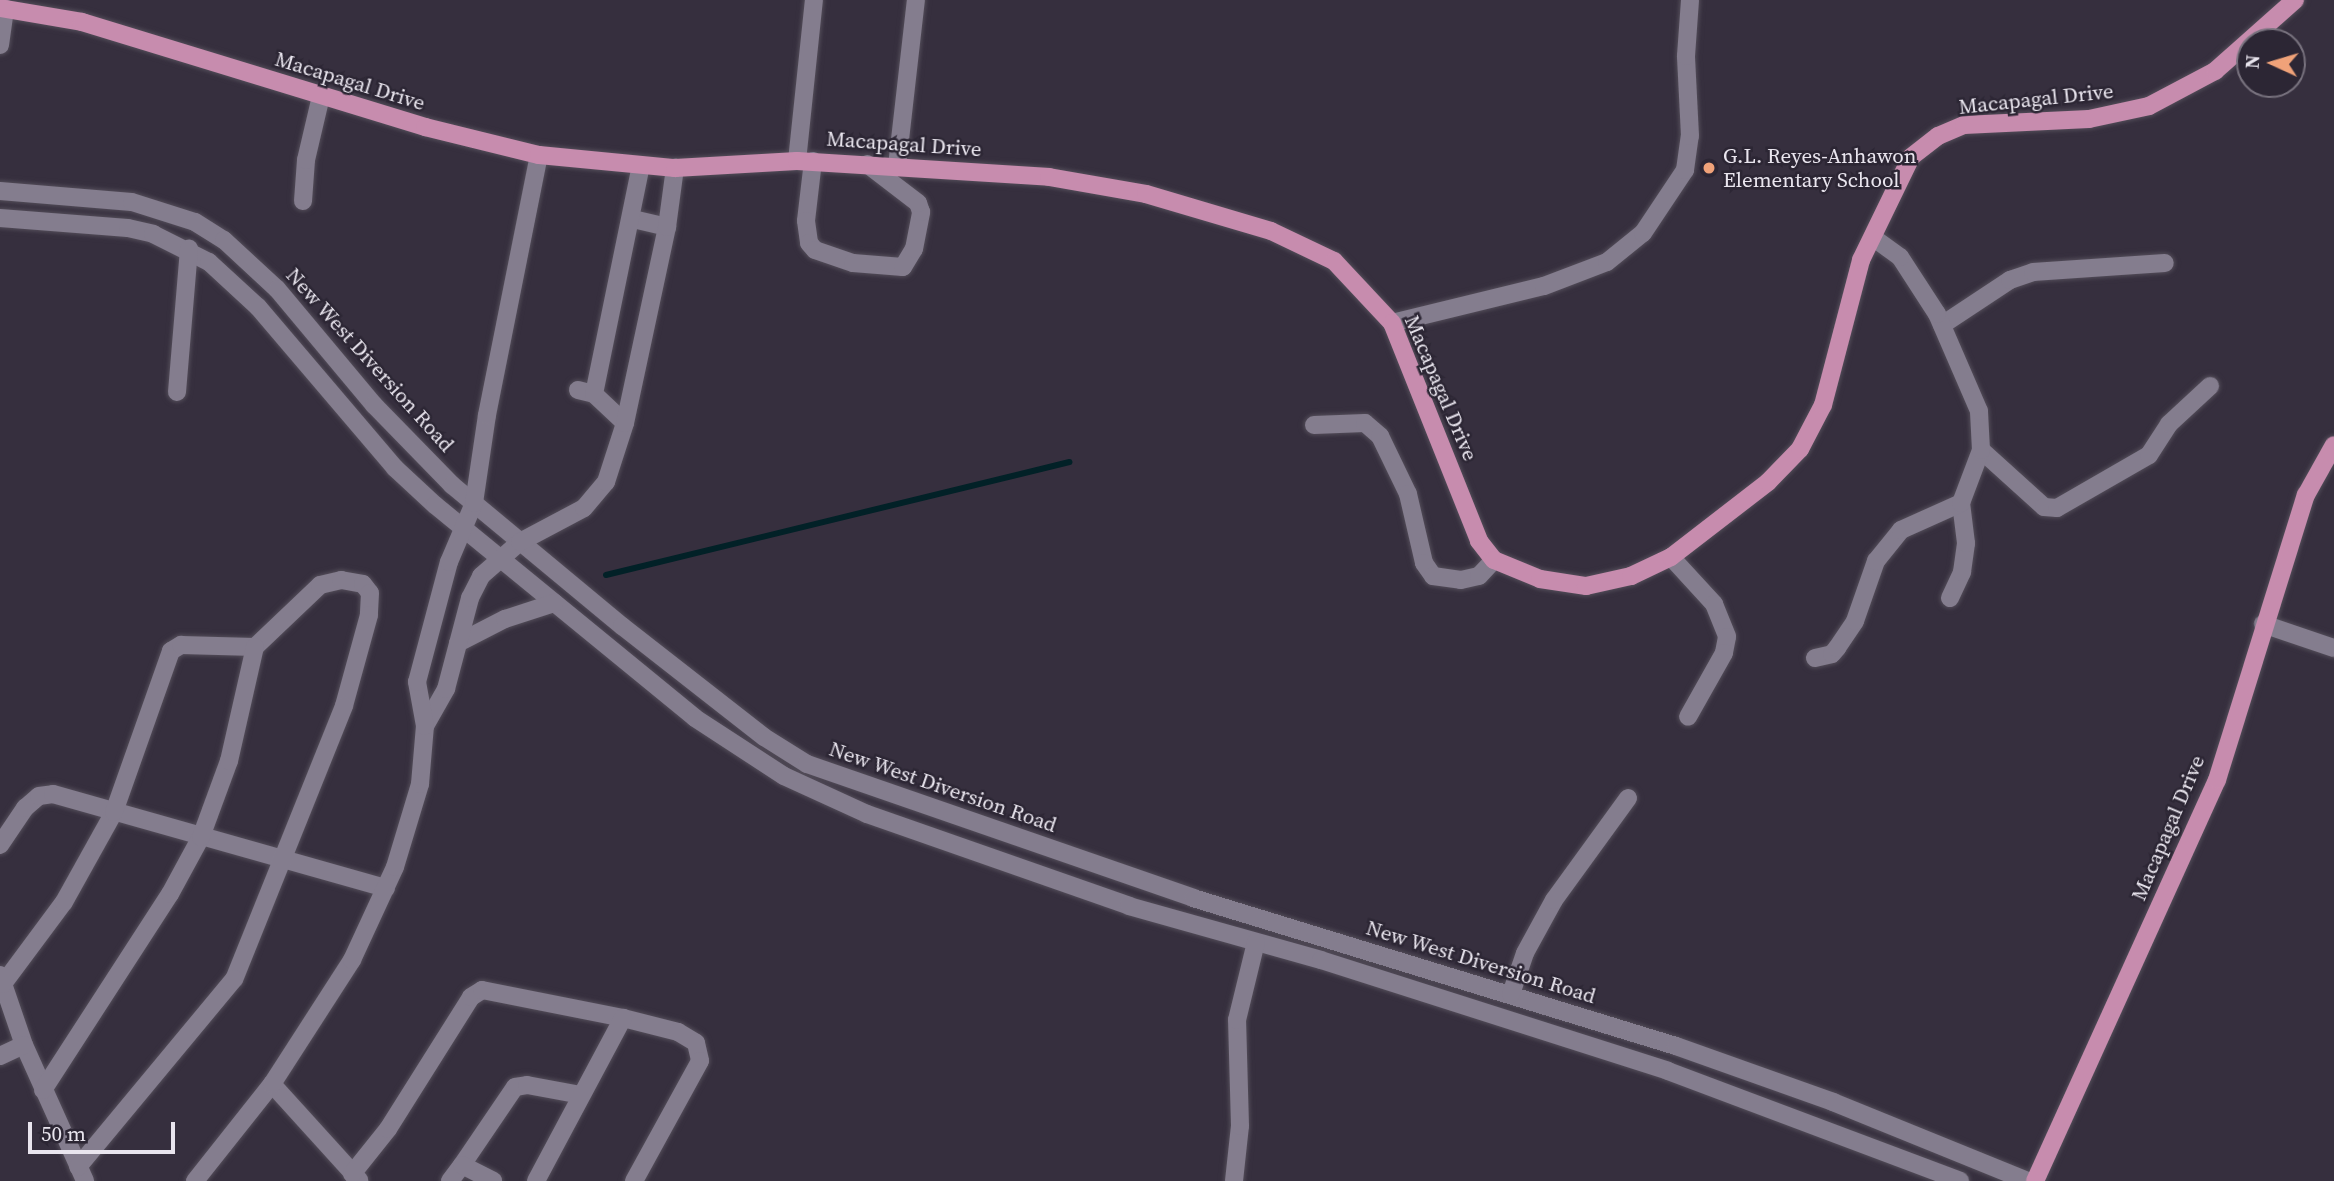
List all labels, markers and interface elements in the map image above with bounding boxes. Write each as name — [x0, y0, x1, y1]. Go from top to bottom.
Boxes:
north arrow — [2236, 28, 2306, 98]
street label: Macapagal Drive — [272, 46, 428, 116]
text: N — [2239, 54, 2265, 69]
street label: Macapagal Drive — [1957, 78, 2115, 120]
street label: Macapagal Drive — [826, 126, 982, 162]
place label: G.L. Reyes-Anhawon Elementary School — [1723, 143, 1917, 193]
marker: G.L. Reyes-Anhawon Elementary School — [1701, 160, 1717, 176]
street label: New West Diversion Road — [281, 263, 459, 457]
street label: Macapagal Drive — [1399, 312, 1483, 464]
street label: New West Diversion Road — [826, 736, 1060, 838]
street label: Macapagal Drive — [2126, 752, 2210, 904]
street label: New West Diversion Road — [1363, 915, 1599, 1009]
scale bar — [32, 1108, 178, 1152]
text: 50 m — [41, 1119, 86, 1148]

